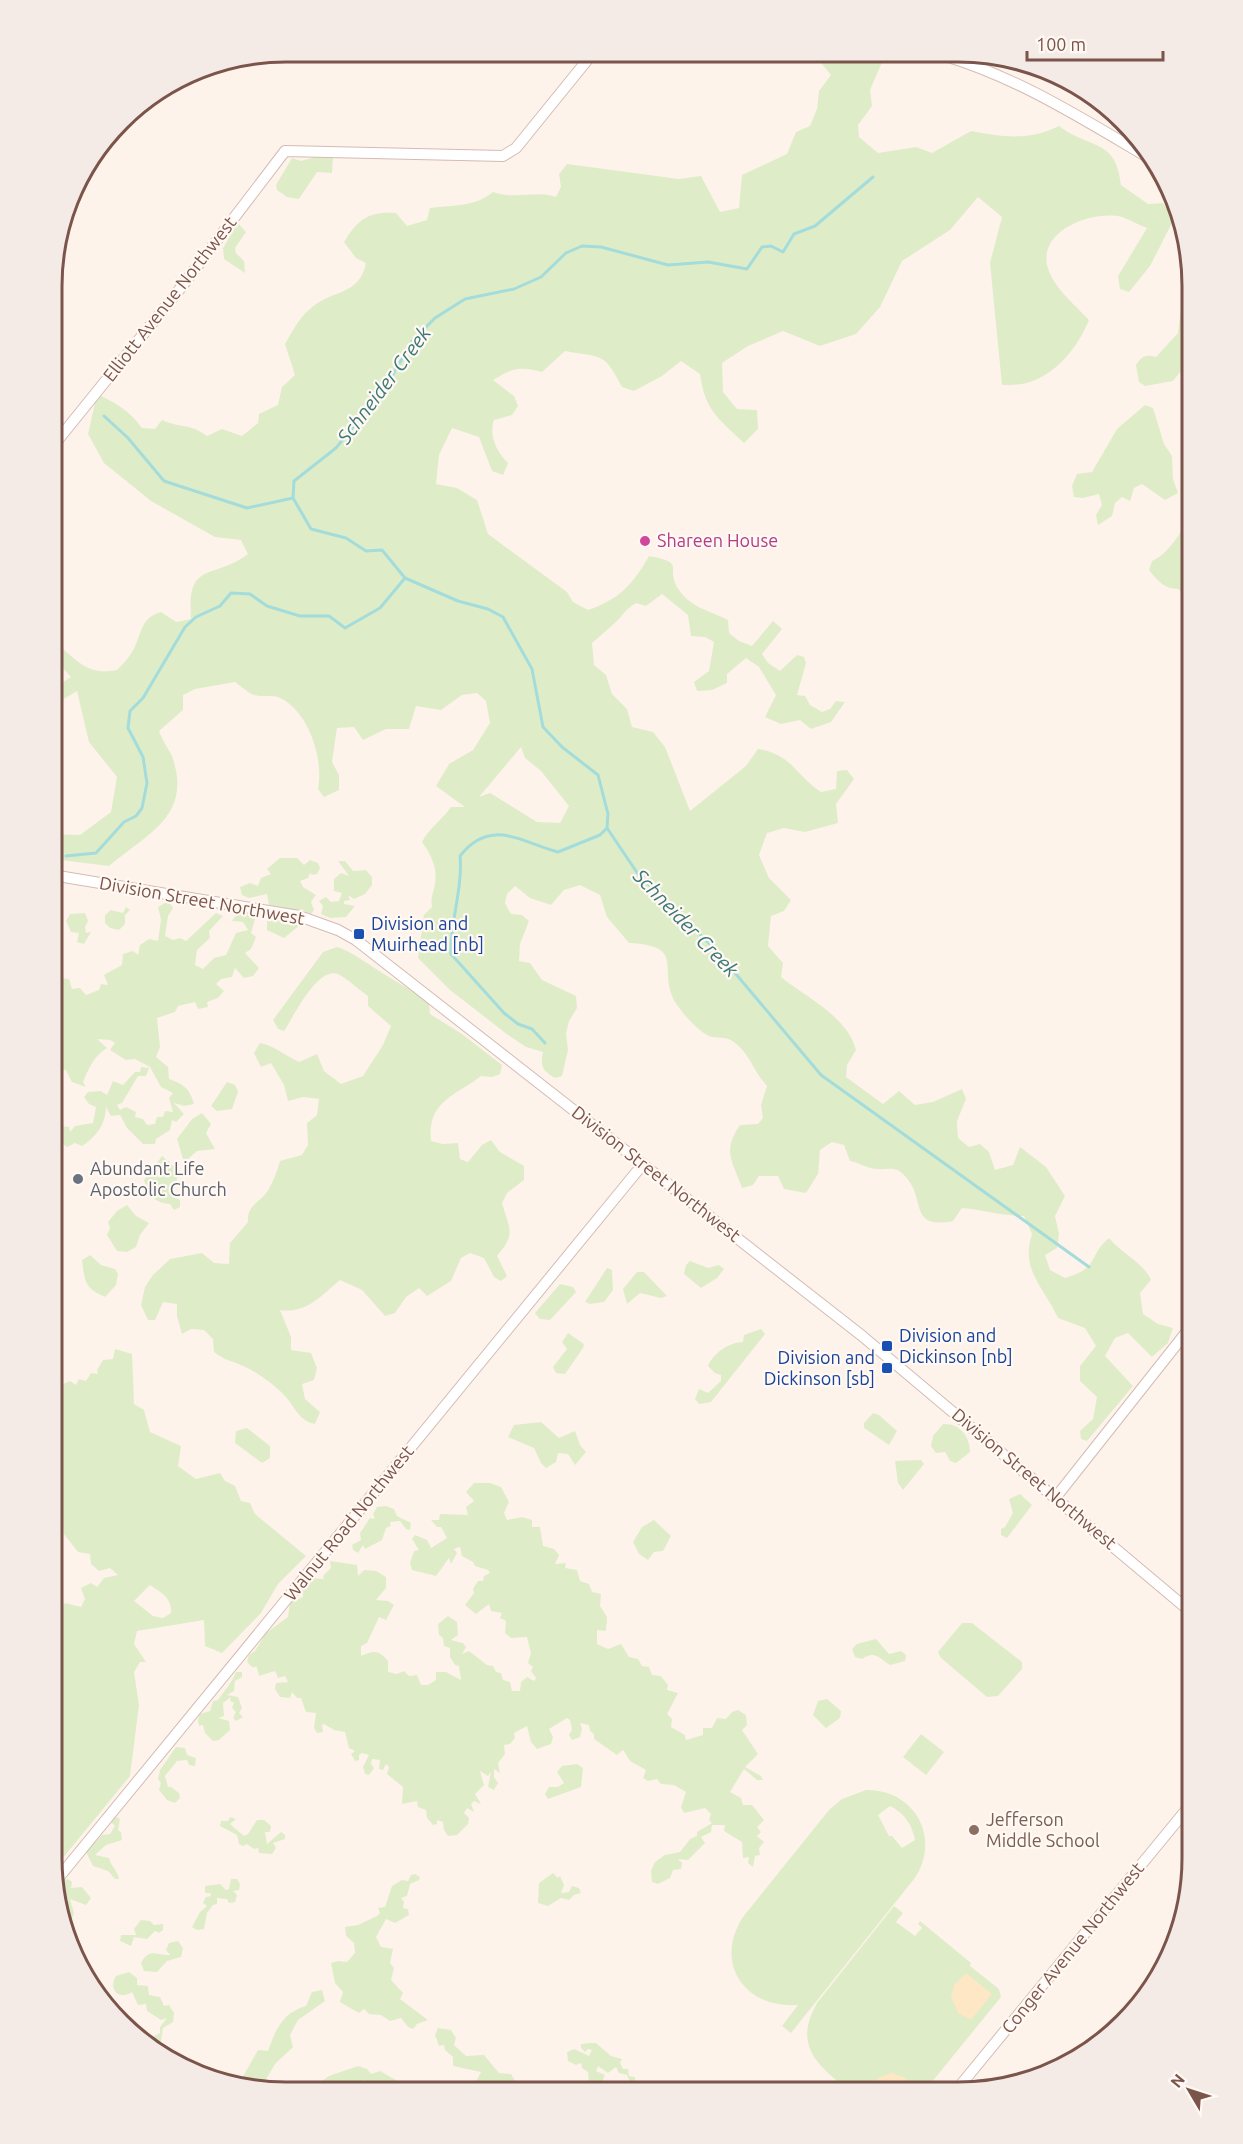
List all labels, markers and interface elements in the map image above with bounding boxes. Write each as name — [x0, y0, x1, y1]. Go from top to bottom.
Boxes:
scale bar — [1027, 24, 1164, 62]
text: 100 m — [1036, 34, 1086, 54]
street label: Elliott Avenue Northwest — [99, 212, 240, 385]
water label: Schneider Creek — [331, 321, 436, 449]
place label: Shareen House — [657, 530, 778, 550]
marker: Shareen House — [638, 534, 652, 548]
water label: Schneider Creek — [629, 863, 744, 982]
street label: Division Street Northwest — [98, 872, 306, 928]
place label: Division and Muirhead [nb] — [371, 913, 484, 954]
marker: Division and Muirhead [nb] — [352, 927, 366, 941]
street label: Division Street Northwest — [568, 1101, 745, 1245]
place label: Abundant Life Apostolic Church — [90, 1158, 227, 1199]
marker: Abundant Life Apostolic Church — [71, 1172, 85, 1186]
place label: Division and Dickinson [nb] — [899, 1325, 1013, 1366]
marker: Division and Dickinson [nb] — [880, 1339, 894, 1353]
place label: Division and Dickinson [sb] — [764, 1347, 875, 1388]
marker: Division and Dickinson [sb] — [880, 1361, 894, 1375]
street label: Division Street Northwest — [949, 1404, 1121, 1553]
street label: Walnut Road Northwest — [279, 1441, 417, 1604]
place label: Jefferson Middle School — [986, 1809, 1100, 1850]
marker: Jefferson Middle School — [967, 1823, 981, 1837]
street label: Conger Avenue Northwest — [997, 1858, 1147, 2037]
north arrow — [1159, 2060, 1219, 2120]
text: N — [1167, 2070, 1188, 2091]

